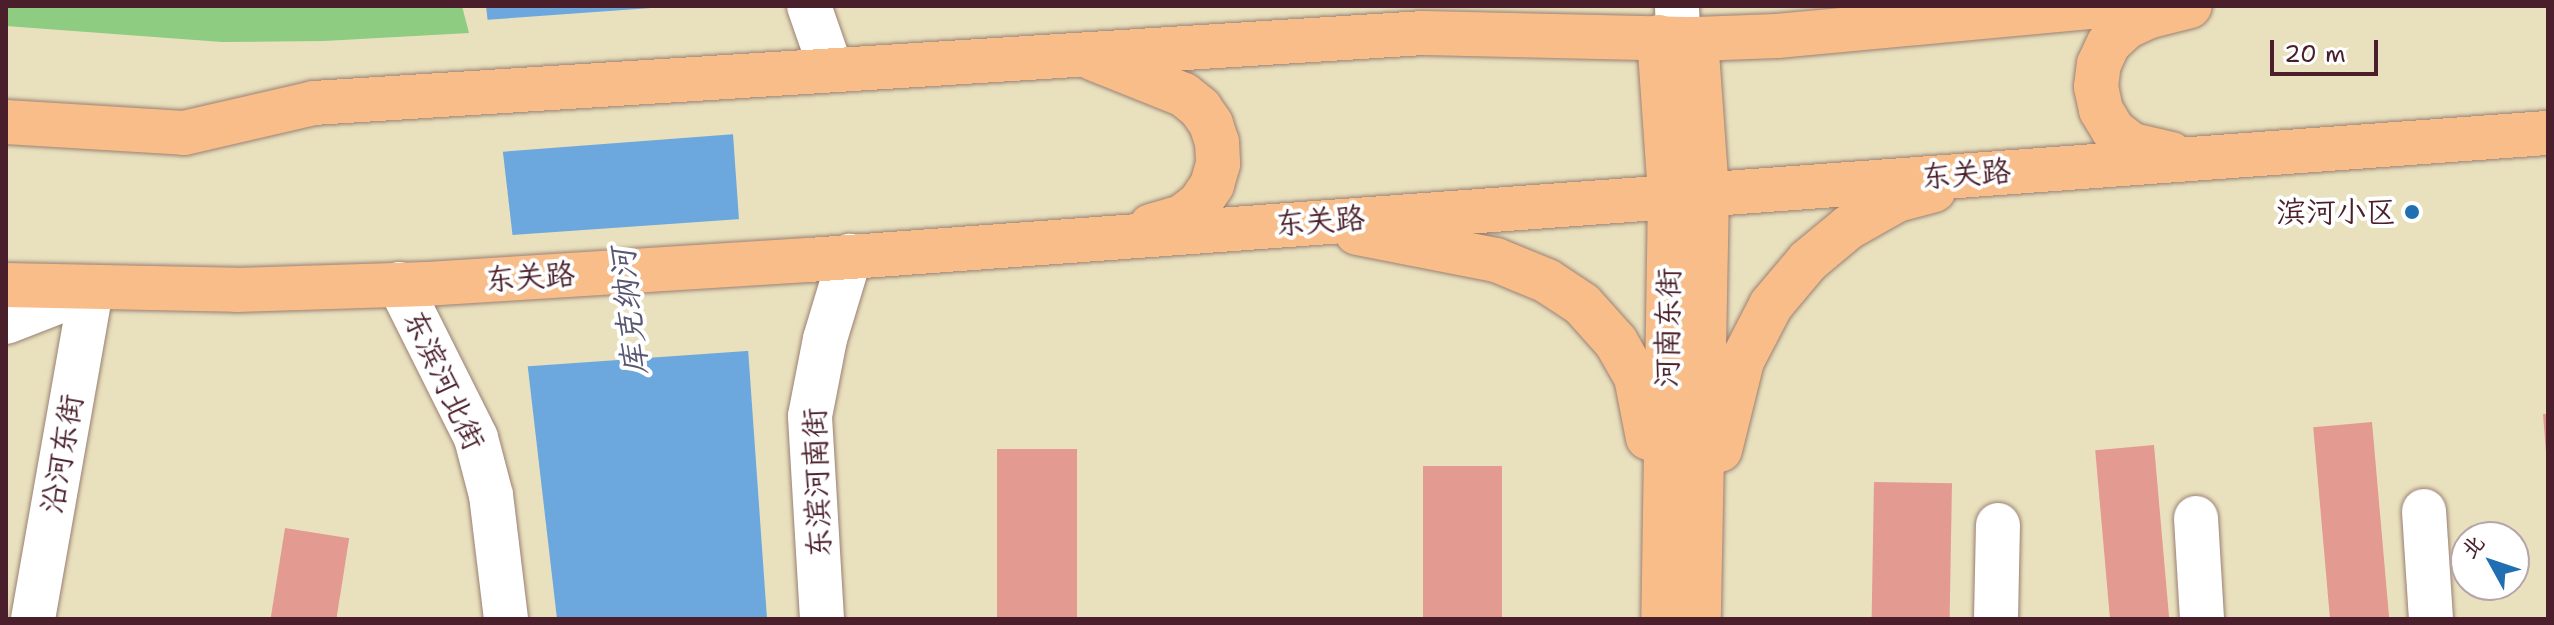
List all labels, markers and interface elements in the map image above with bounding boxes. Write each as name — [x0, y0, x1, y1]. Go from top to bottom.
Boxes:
scale bar — [2274, 24, 2382, 74]
text: 20 m — [2284, 38, 2346, 70]
street label: 东关路 — [1920, 153, 2012, 195]
place label: 滨河小区 — [2276, 194, 2396, 230]
street label: 东关路 — [1274, 200, 1366, 242]
marker: 滨河小区 — [2403, 203, 2421, 221]
water label: 库克纳河 — [603, 246, 655, 378]
street label: 东关路 — [484, 256, 576, 298]
street label: 河南东街 — [1649, 268, 1687, 388]
street label: 东滨河北街 — [396, 304, 492, 456]
street label: 沿河东街 — [34, 392, 90, 516]
street label: 东滨河南街 — [796, 407, 838, 559]
north arrow — [2450, 521, 2530, 601]
text: 北 — [2455, 529, 2491, 564]

